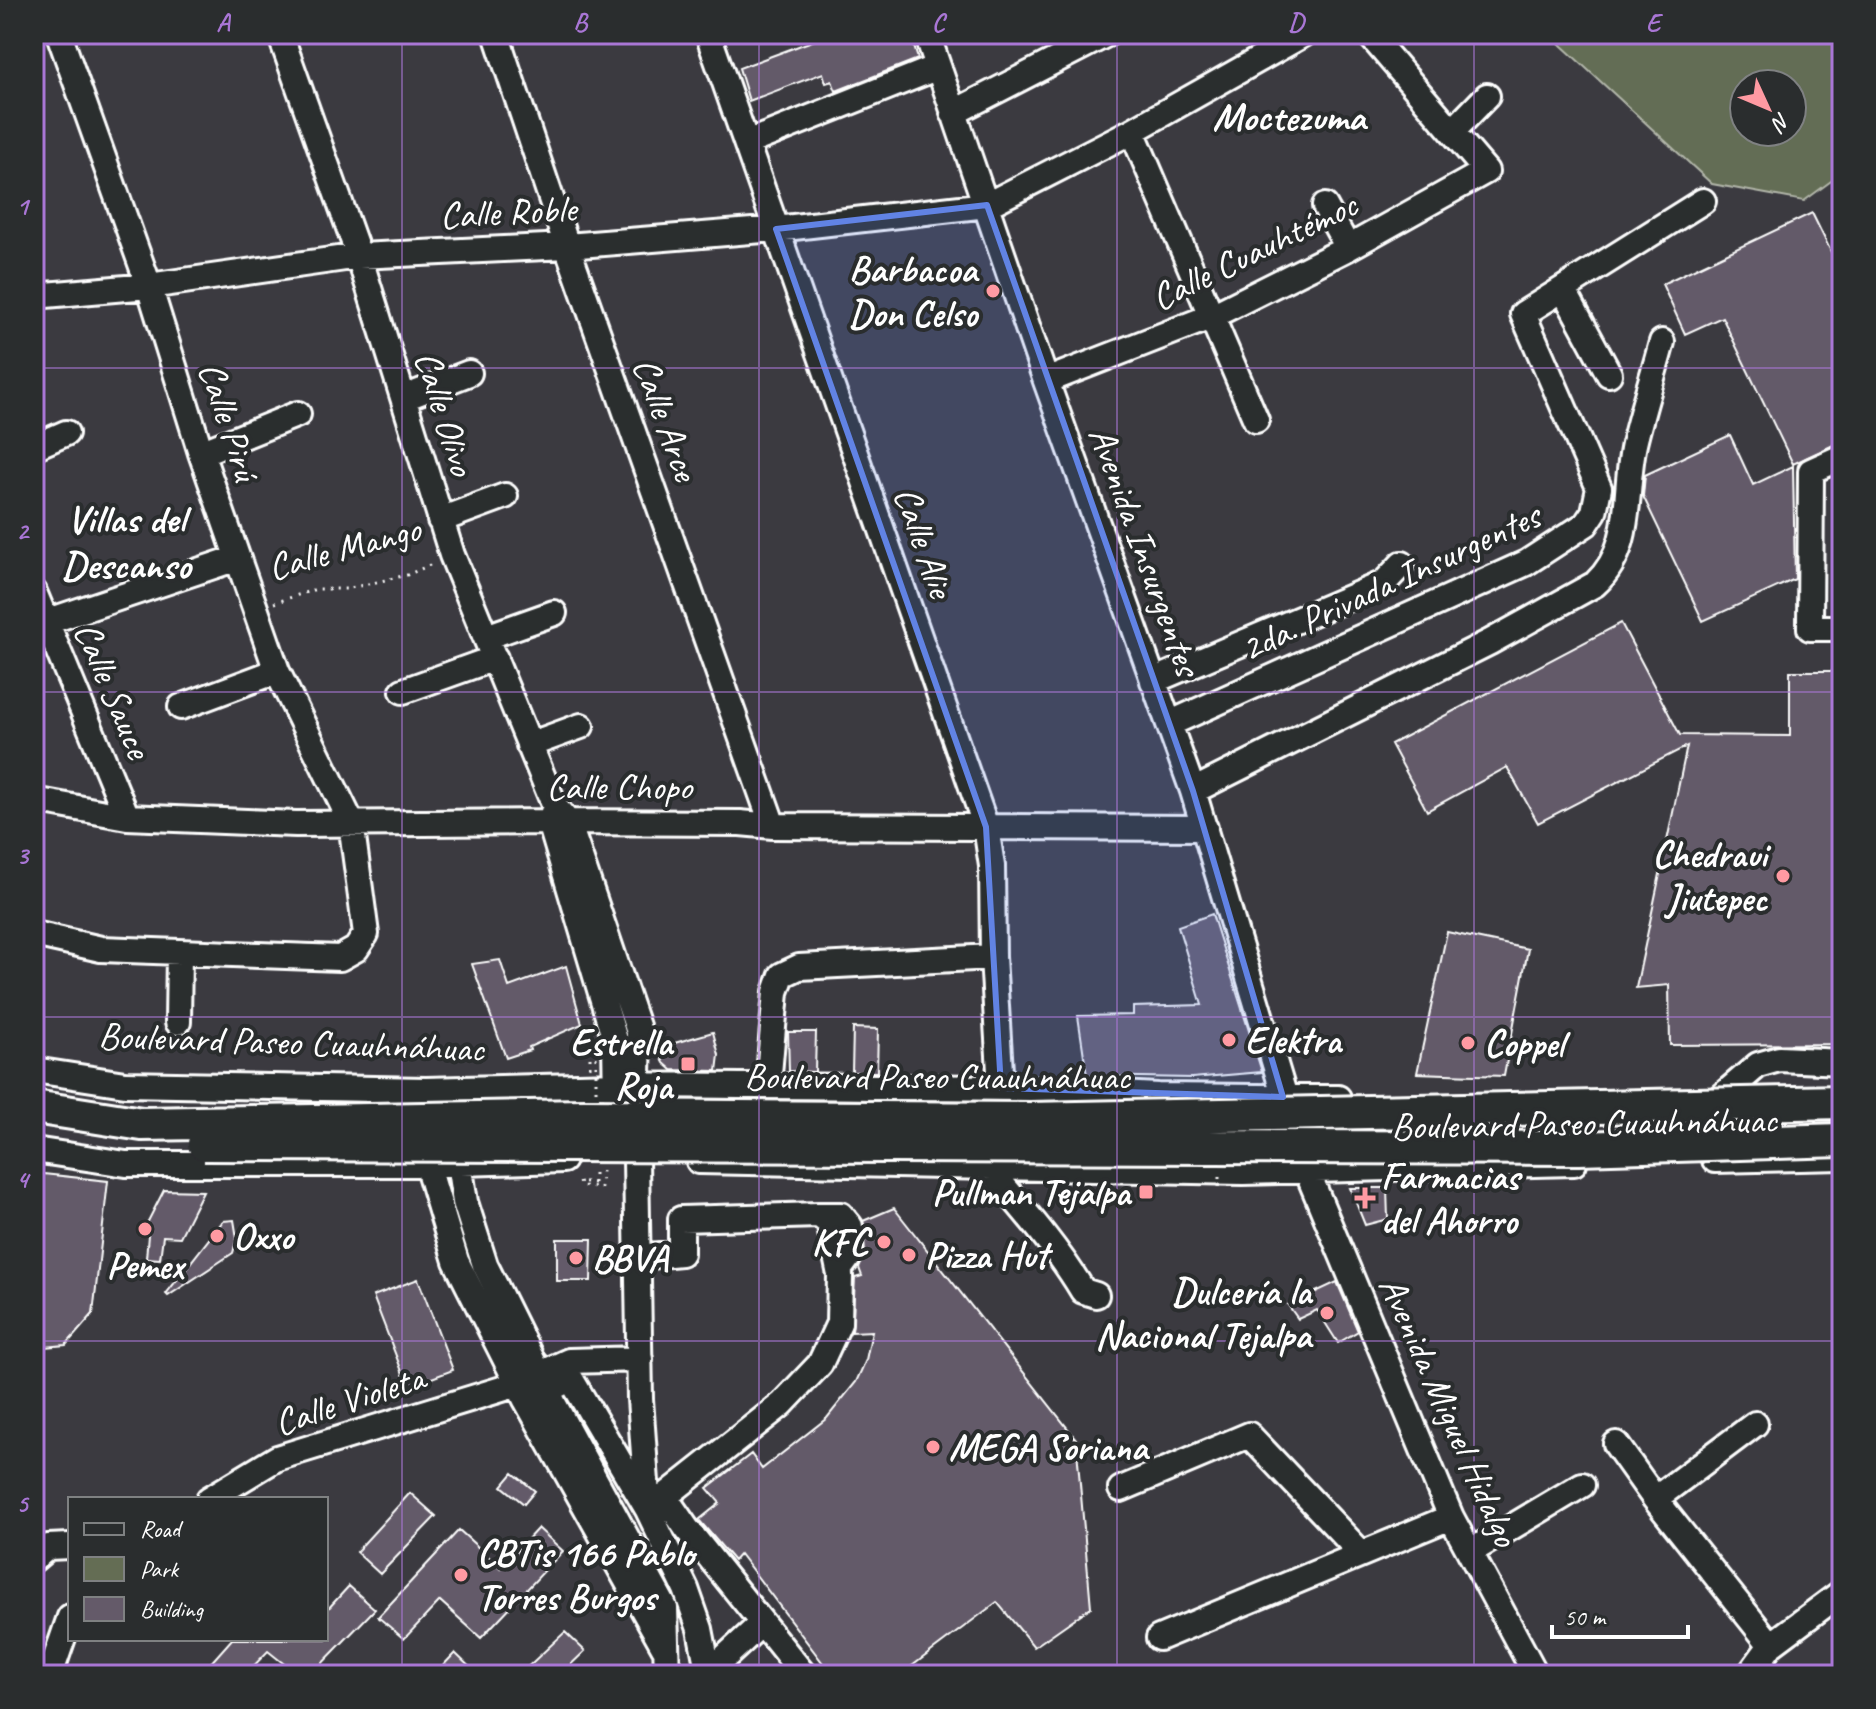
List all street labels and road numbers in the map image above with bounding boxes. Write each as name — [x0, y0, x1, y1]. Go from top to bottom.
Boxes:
street label: Calle Cuauhtémoc — [1143, 180, 1366, 321]
street label: Calle Roble — [439, 185, 580, 239]
street label: Calle Olivo — [404, 345, 487, 483]
street label: Calle Arce — [622, 351, 711, 489]
street label: Calle Pirú — [188, 356, 271, 489]
street label: Avenida Insurgentes — [1078, 420, 1213, 686]
street label: Calle Alie — [883, 481, 966, 606]
street label: 2da. Privada Insurgentes — [1233, 490, 1551, 672]
street label: Calle Mango — [263, 504, 428, 591]
street label: Calle Sauce — [63, 615, 164, 768]
street label: Calle Chopo — [546, 763, 694, 810]
street label: Boulevard Paseo Cuauhnáhuac — [98, 1012, 486, 1072]
street label: Boulevard Paseo Cuauhnáhuac — [744, 1053, 1131, 1100]
street label: Boulevard Paseo Cuauhnáhuac — [1391, 1096, 1779, 1150]
street label: Avenida Miguel Hidalgo — [1368, 1269, 1530, 1555]
street label: Calle Violeta — [268, 1353, 433, 1446]

